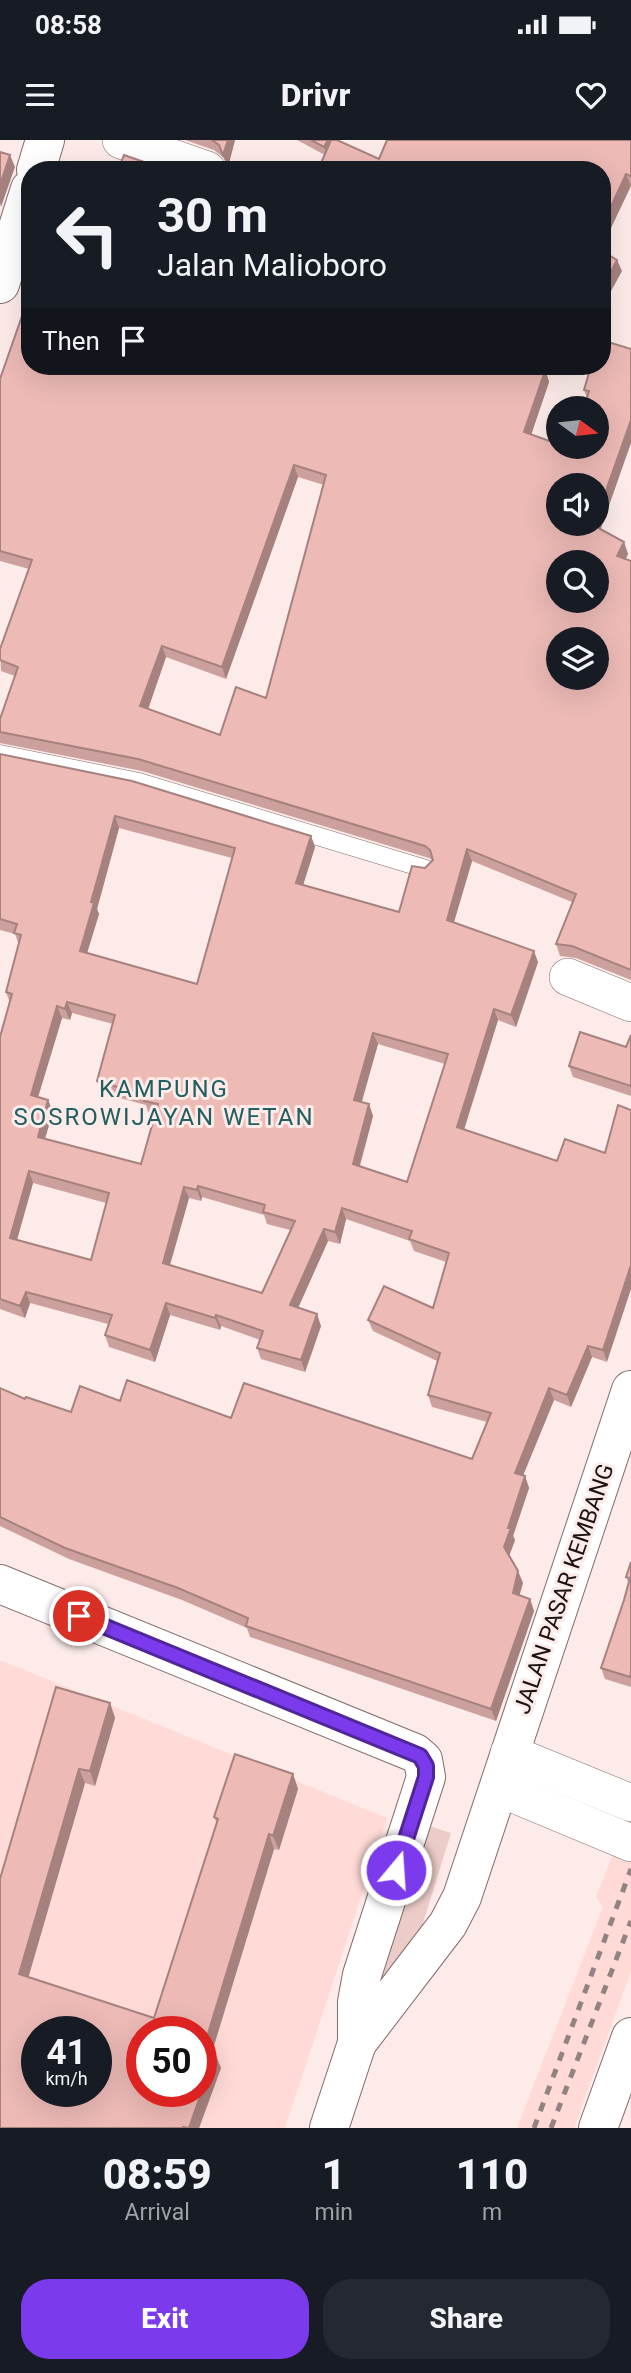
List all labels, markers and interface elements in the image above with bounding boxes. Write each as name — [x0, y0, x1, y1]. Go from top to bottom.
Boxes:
text: 08:58 — [35, 10, 102, 40]
icon: menu — [21, 76, 59, 114]
text: Drivr — [281, 76, 350, 114]
icon: heart — [572, 76, 610, 114]
text: 30 m — [157, 187, 268, 244]
icon: left — [42, 189, 133, 280]
text: Jalan Malioboro — [157, 246, 387, 284]
icon: arrive — [114, 322, 152, 360]
text: Then — [42, 326, 100, 356]
north arrow — [546, 396, 609, 458]
map controls — [546, 396, 609, 690]
button: sound — [546, 473, 609, 536]
button: search — [546, 550, 609, 613]
button: layers — [546, 627, 609, 690]
district label: KAMPUNG SOSROWIJAYAN WETAN — [13, 1075, 315, 1131]
street label: JALAN PASAR KEMBANG — [508, 1460, 620, 1718]
pin — [49, 1586, 109, 1646]
icon: arrive — [60, 1597, 98, 1635]
position arrow — [359, 1833, 433, 1907]
speed limit sign: 50 — [126, 2016, 217, 2107]
text: 41 — [46, 2032, 87, 2073]
text: km/h — [45, 2068, 88, 2089]
text: 08:59 — [103, 2150, 212, 2199]
text: 1 — [322, 2150, 346, 2199]
text: 110 — [456, 2150, 528, 2199]
text: Arrival — [125, 2199, 190, 2226]
text: min — [314, 2199, 353, 2226]
text: m — [482, 2199, 502, 2226]
button: Exit — [21, 2279, 309, 2359]
button: Share — [323, 2279, 610, 2359]

